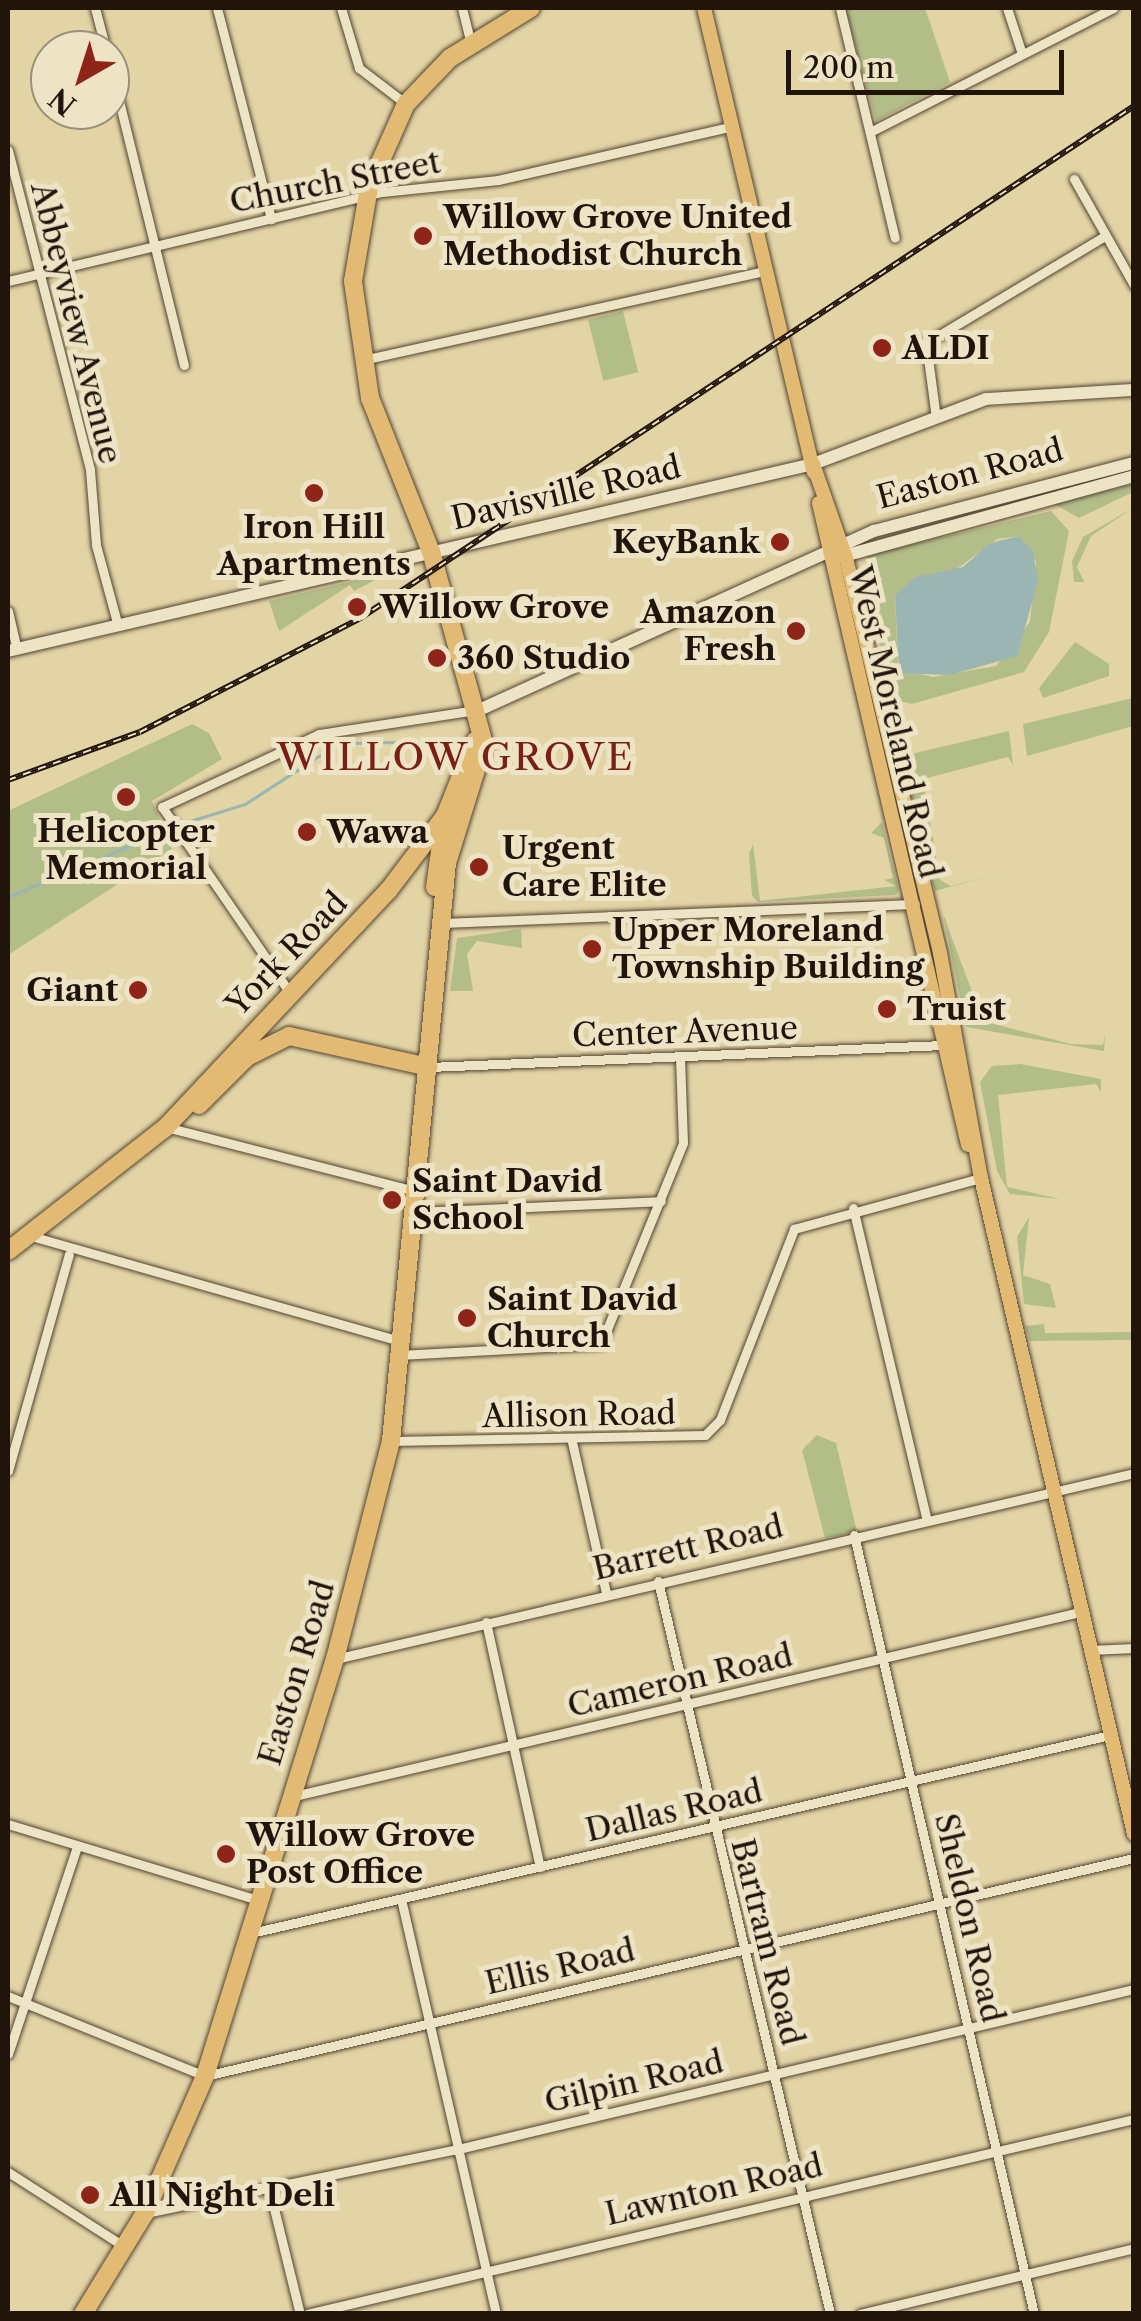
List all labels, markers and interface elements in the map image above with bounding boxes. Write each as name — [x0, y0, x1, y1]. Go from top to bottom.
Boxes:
north arrow — [30, 30, 130, 130]
scale bar — [791, 30, 1068, 92]
text: 200 m — [803, 49, 894, 86]
text: N — [42, 81, 83, 123]
street label: Church Street — [227, 143, 443, 221]
street label: Abbeyview Avenue — [22, 177, 130, 469]
place label: Willow Grove United Methodist Church — [443, 199, 793, 274]
marker: Willow Grove United Methodist Church — [412, 225, 434, 247]
place label: ALDI — [902, 329, 990, 367]
marker: ALDI — [871, 337, 893, 359]
street label: Easton Road — [873, 431, 1067, 517]
street label: Davisville Road — [448, 448, 684, 538]
marker: Iron Hill Apartments — [303, 482, 325, 504]
place label: Iron Hill Apartments — [217, 509, 411, 584]
place label: KeyBank — [612, 523, 760, 561]
marker: KeyBank — [769, 531, 791, 553]
street label: West Moreland Road — [840, 562, 950, 882]
place label: Willow Grove — [380, 588, 610, 626]
marker: Willow Grove — [344, 594, 370, 620]
place label: Amazon Fresh — [640, 594, 776, 669]
marker: Amazon Fresh — [785, 620, 807, 642]
place label: 360 Studio — [457, 639, 630, 677]
marker: 360 Studio — [426, 647, 448, 669]
district label: WILLOW GROVE — [276, 734, 636, 780]
marker: Helicopter Memorial — [115, 786, 137, 808]
place label: Helicopter Memorial — [37, 813, 215, 888]
place label: Wawa — [327, 813, 429, 851]
marker: Wawa — [296, 821, 318, 843]
place label: Urgent Care Elite — [502, 830, 667, 905]
marker: Urgent Care Elite — [466, 854, 492, 880]
street label: York Road — [218, 884, 356, 1024]
place label: Upper Moreland Township Building — [612, 912, 924, 987]
marker: Upper Moreland Township Building — [581, 938, 603, 960]
place label: Giant — [26, 971, 118, 1009]
marker: Giant — [127, 979, 149, 1001]
place label: Truist — [907, 990, 1006, 1028]
marker: Truist — [876, 998, 898, 1020]
street label: Center Avenue — [571, 1009, 799, 1055]
place label: Saint David School — [412, 1163, 603, 1238]
marker: Saint David School — [381, 1189, 403, 1211]
place label: Saint David Church — [487, 1281, 678, 1356]
marker: Saint David Church — [456, 1307, 478, 1329]
street label: Allison Road — [482, 1394, 676, 1436]
street label: Barrett Road — [589, 1507, 787, 1589]
street label: Easton Road — [251, 1576, 343, 1770]
street label: Cameron Road — [564, 1636, 796, 1726]
street label: Dallas Road — [582, 1772, 766, 1850]
street label: Sheldon Road — [926, 1810, 1012, 2026]
place label: Willow Grove Post Office — [246, 1817, 476, 1892]
street label: Bartram Road — [723, 1835, 811, 2049]
marker: Willow Grove Post Office — [215, 1843, 237, 1865]
street label: Ellis Road — [481, 1931, 639, 2003]
street label: Gilpin Road — [541, 2043, 727, 2121]
street label: Lawnton Road — [601, 2146, 827, 2234]
place label: All Night Deli — [110, 2176, 335, 2214]
marker: All Night Deli — [79, 2184, 101, 2206]

